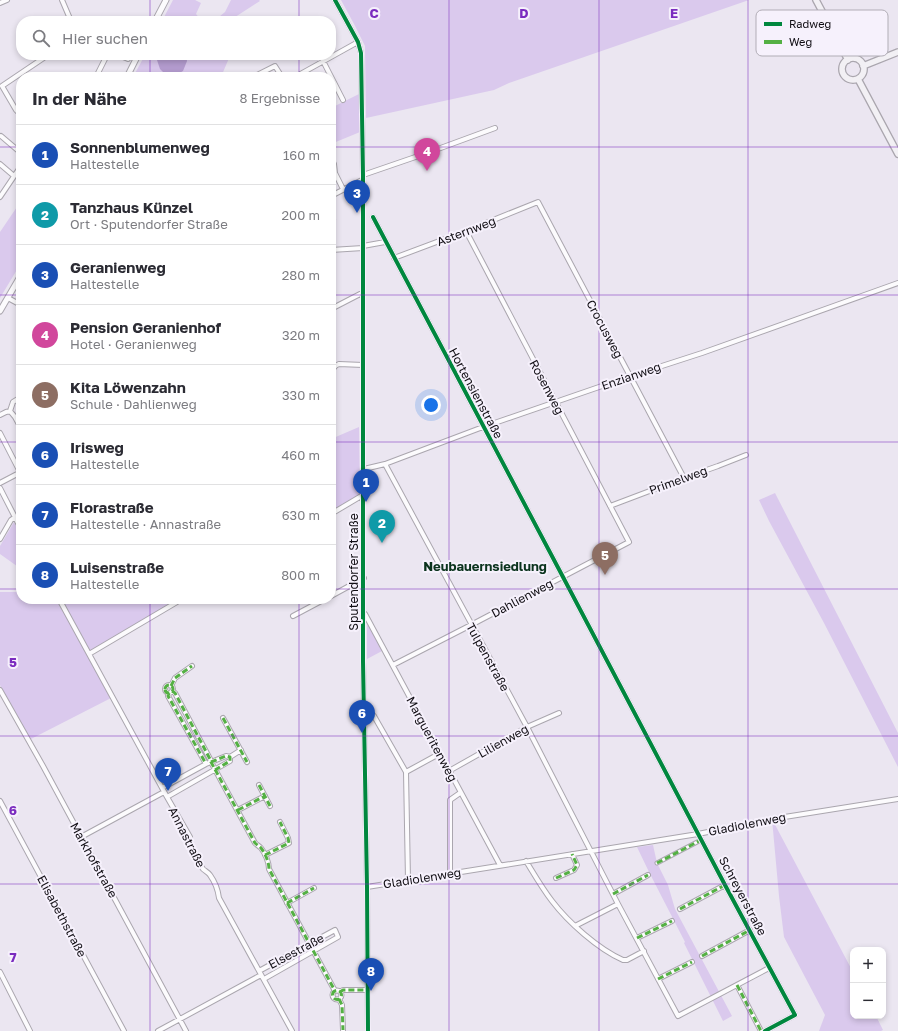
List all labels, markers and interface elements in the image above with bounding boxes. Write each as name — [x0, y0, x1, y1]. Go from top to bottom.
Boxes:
text: C — [369, 5, 379, 21]
text: D — [519, 5, 529, 21]
text: E — [670, 5, 678, 21]
legend — [756, 10, 888, 56]
search box — [16, 16, 336, 60]
text: Radweg — [789, 17, 831, 30]
icon: search — [30, 27, 52, 49]
text: Hier suchen — [62, 29, 148, 47]
text: Weg — [789, 35, 812, 48]
text: In der Nähe — [32, 88, 127, 109]
text: 8 Ergebnisse — [240, 90, 320, 106]
text: Sonnenblumenweg — [70, 138, 210, 156]
pin: 4 — [414, 138, 440, 171]
text: 1 — [42, 147, 48, 163]
text: 160 m — [283, 147, 320, 163]
text: Haltestelle — [70, 156, 139, 172]
pin: 3 — [344, 180, 370, 213]
text: Tanzhaus Künzel — [70, 198, 193, 216]
text: 2 — [41, 207, 49, 223]
text: 200 m — [282, 207, 320, 223]
street label: Asternweg — [434, 213, 498, 249]
text: Ort · Sputendorfer Straße — [70, 216, 228, 232]
text: Geranienweg — [70, 258, 166, 276]
text: 3 — [41, 267, 49, 283]
text: 280 m — [282, 267, 320, 283]
text: Haltestelle — [70, 276, 139, 292]
street label: Crocusweg — [583, 297, 627, 361]
text: Pension Geranienhof — [70, 318, 221, 336]
text: 4 — [41, 327, 49, 343]
text: 320 m — [282, 327, 320, 343]
text: Hotel · Geranienweg — [70, 336, 197, 352]
street label: Hortensienstraße — [446, 345, 506, 441]
street label: Rosenweg — [526, 357, 568, 417]
street label: Enzianweg — [599, 359, 663, 393]
text: Kita Löwenzahn — [70, 378, 186, 396]
text: 5 — [41, 387, 49, 403]
text: 330 m — [282, 387, 320, 403]
your location — [421, 395, 441, 415]
text: Schule · Dahlienweg — [70, 396, 197, 412]
text: Irisweg — [70, 438, 124, 456]
text: 6 — [41, 447, 49, 463]
text: 460 m — [281, 447, 320, 463]
text: Haltestelle — [70, 456, 139, 472]
street label: Primelweg — [647, 463, 709, 497]
pin: 1 — [353, 469, 379, 502]
text: Florastraße — [70, 498, 154, 516]
text: 7 — [41, 507, 49, 523]
text: 630 m — [282, 507, 320, 523]
pin: 2 — [369, 510, 395, 543]
street label: Sputendorfer Straße — [346, 513, 361, 631]
text: Haltestelle · Annastraße — [70, 516, 221, 532]
pin: 5 — [592, 542, 618, 575]
text: Luisenstraße — [70, 558, 164, 576]
district label: Neubauernsiedlung — [423, 558, 547, 574]
text: 8 — [41, 567, 49, 583]
text: 800 m — [281, 567, 320, 583]
street label: Dahlienweg — [489, 575, 555, 621]
text: Haltestelle — [70, 576, 139, 592]
street label: Tulpenstraße — [463, 620, 513, 694]
text: 5 — [9, 654, 17, 670]
street label: Margueritenweg — [403, 694, 461, 784]
pin: 6 — [349, 700, 375, 733]
street label: Lilienweg — [475, 721, 531, 761]
pin: 7 — [155, 758, 181, 791]
text: 6 — [9, 802, 17, 818]
street label: Annastraße — [165, 804, 209, 870]
street label: Gladiolenweg — [707, 809, 787, 839]
street label: Markhofstraße — [67, 820, 121, 900]
street label: Schreyerstraße — [716, 854, 770, 938]
street label: Gladiolenweg — [382, 864, 462, 892]
street label: Elisabethstraße — [34, 873, 90, 959]
street label: Elsestraße — [266, 930, 326, 972]
map controls — [850, 947, 886, 1019]
button: + — [850, 947, 886, 983]
text: 7 — [9, 949, 17, 965]
pin: 8 — [358, 958, 384, 991]
button: − — [850, 983, 886, 1019]

